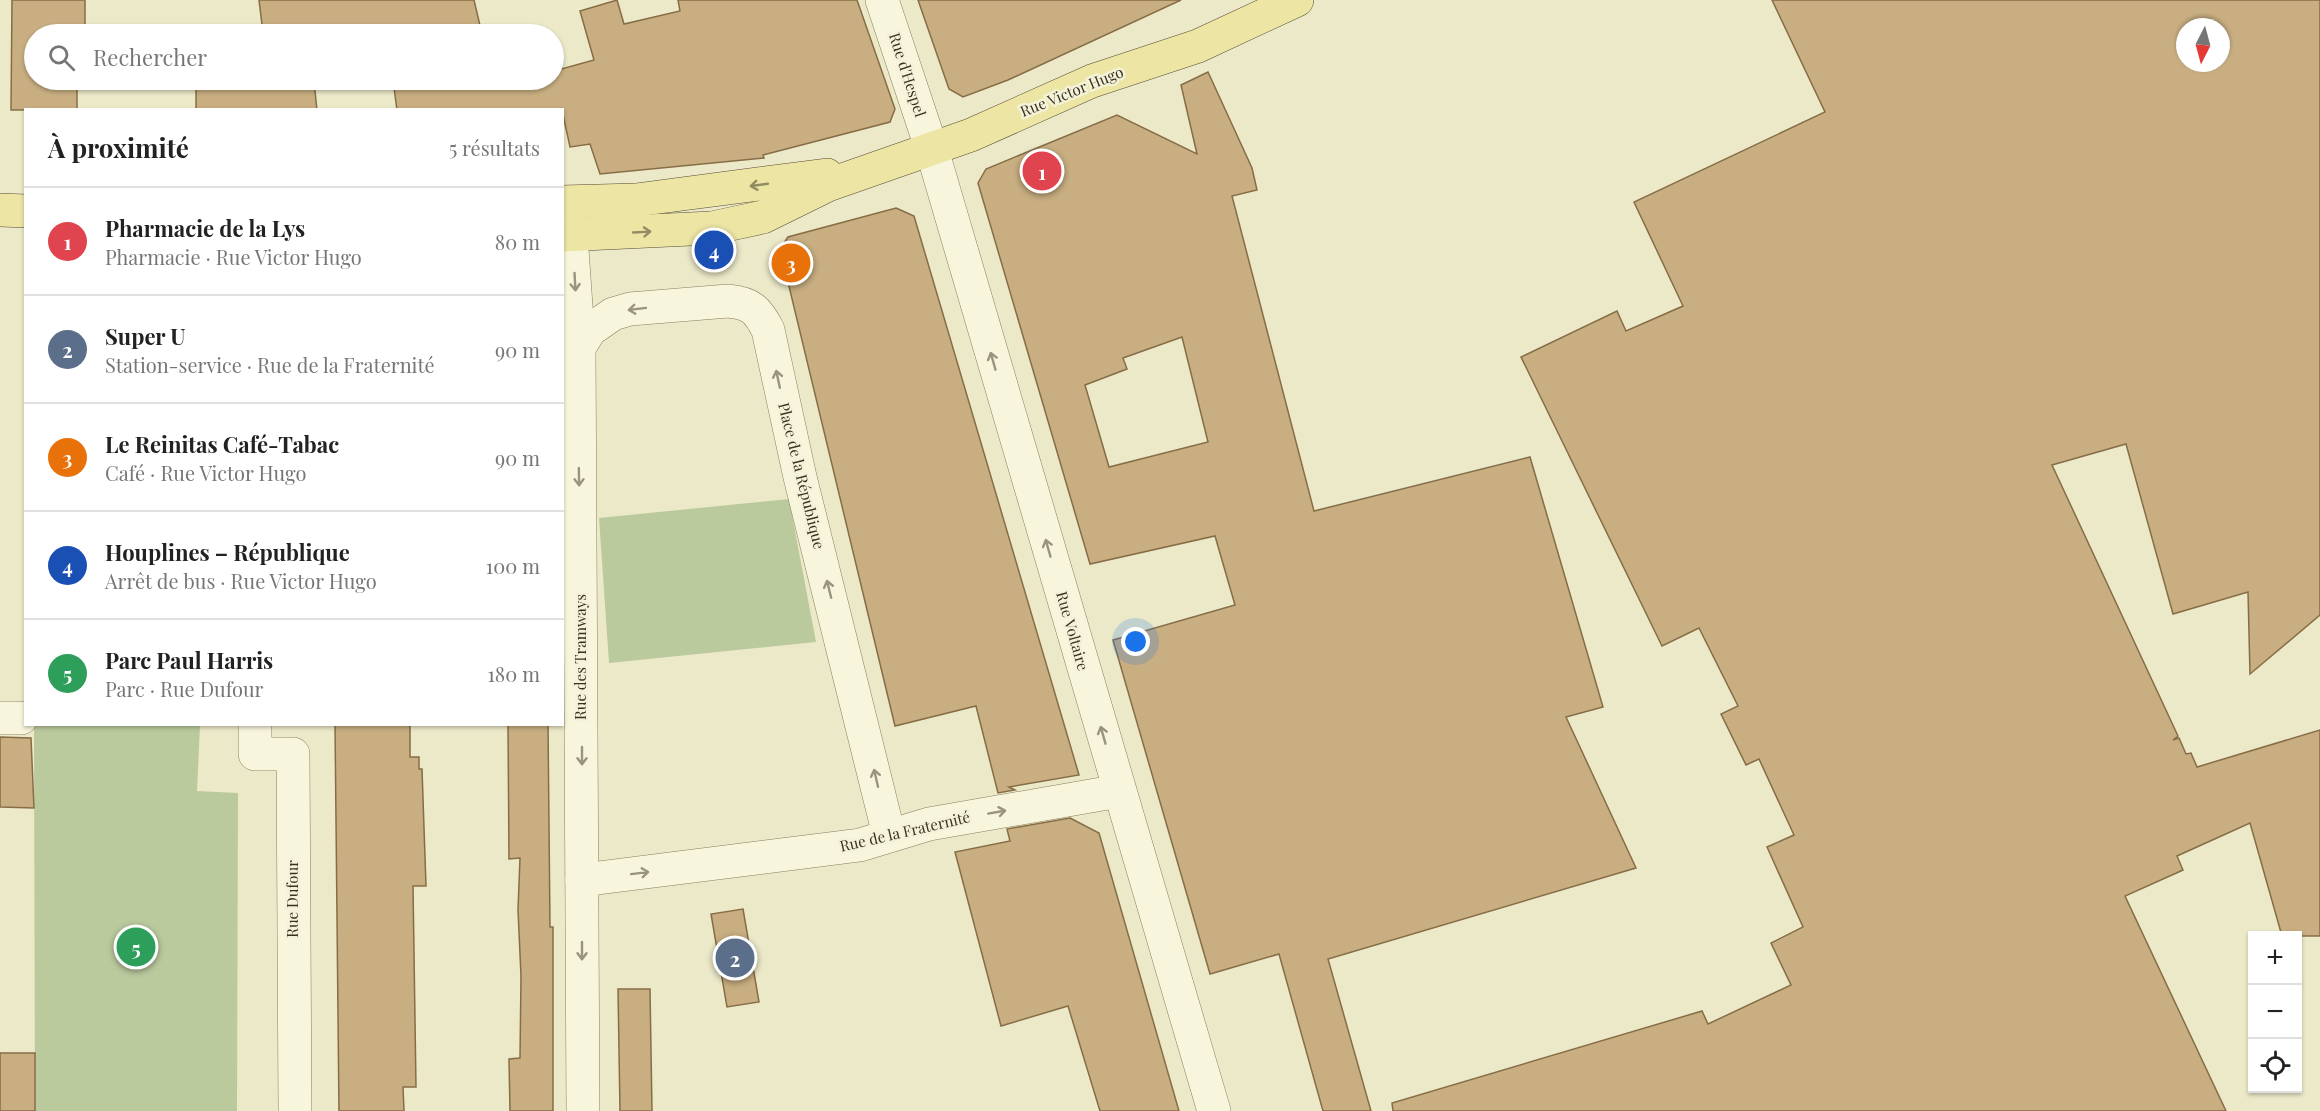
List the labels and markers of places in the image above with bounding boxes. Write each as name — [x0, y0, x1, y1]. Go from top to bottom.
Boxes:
pin: 1 — [1022, 148, 1062, 194]
pin: 4 — [694, 228, 734, 272]
pin: 3 — [772, 240, 810, 286]
pin: 5 — [116, 924, 156, 970]
pin: 2 — [716, 936, 754, 980]

